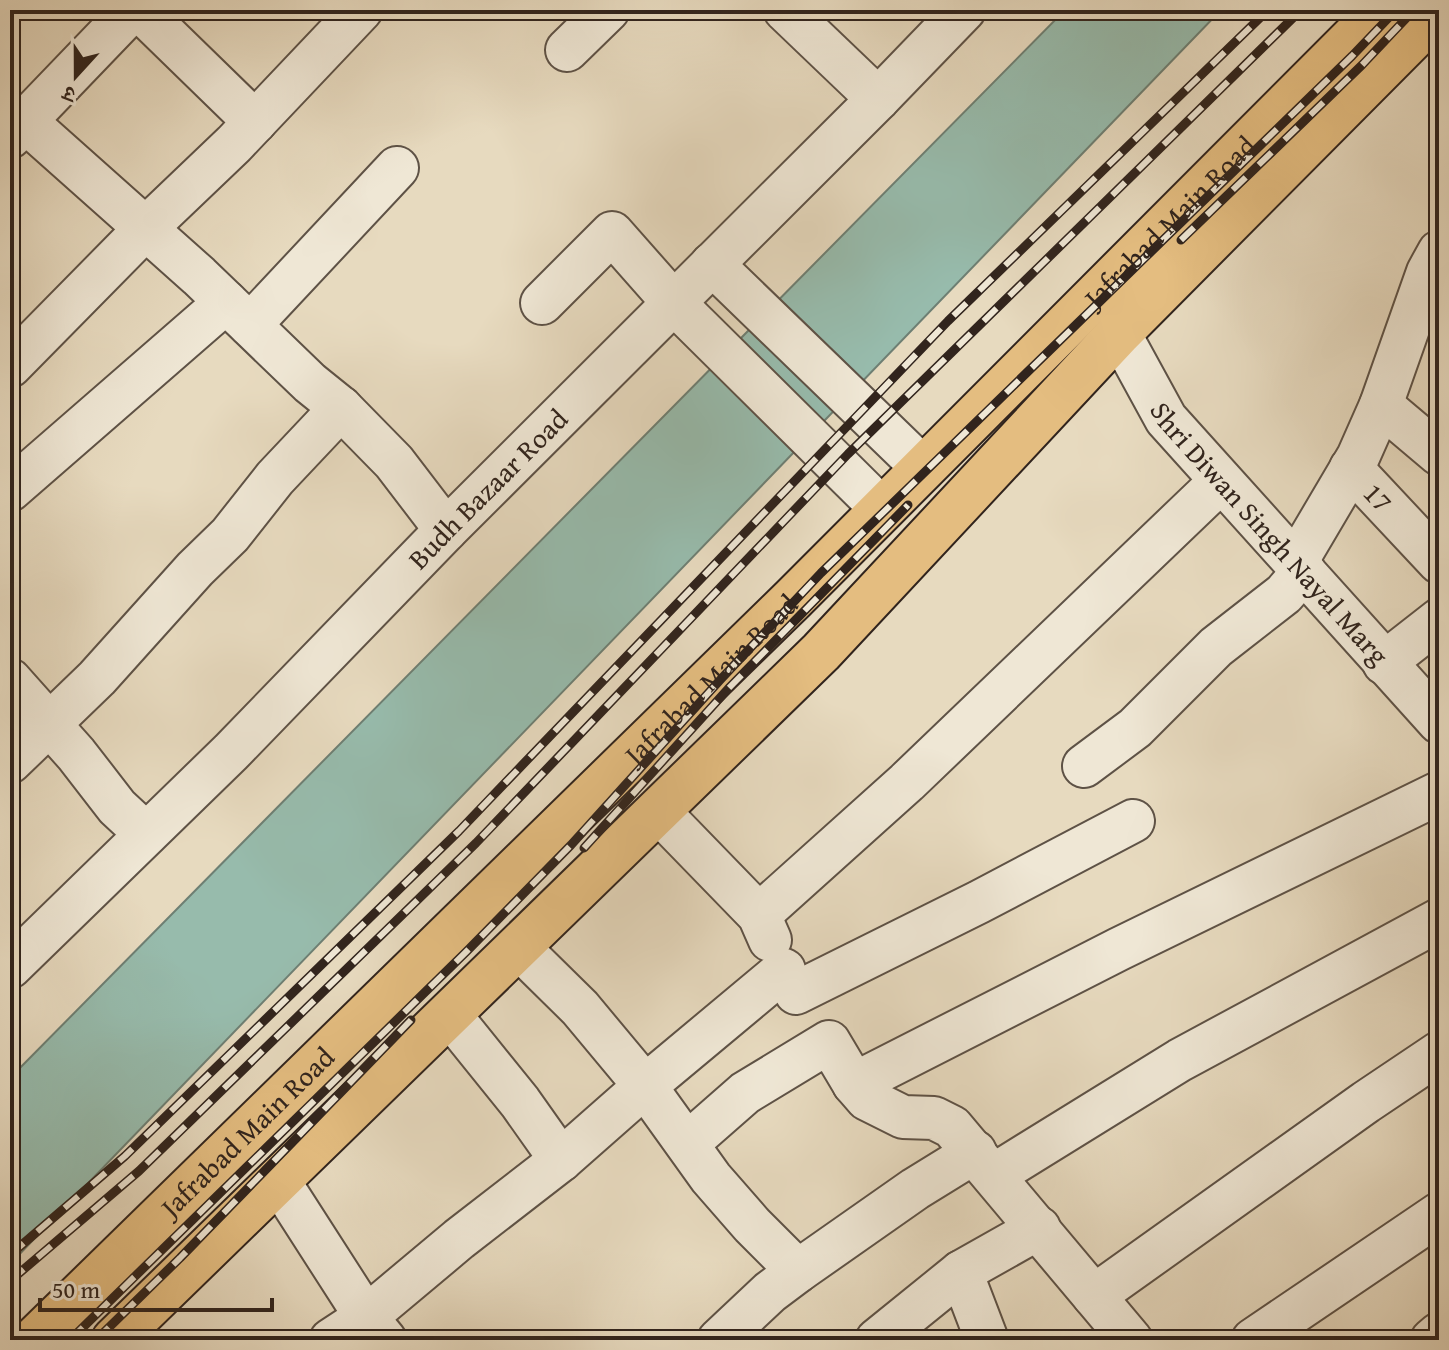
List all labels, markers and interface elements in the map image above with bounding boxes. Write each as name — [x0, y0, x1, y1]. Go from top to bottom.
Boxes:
north arrow — [36, 36, 116, 116]
text: उ — [56, 77, 82, 112]
street label: Jafrabad Main Road — [1072, 126, 1265, 319]
street label: Shri Diwan Singh Nayal Marg — [1140, 394, 1399, 674]
street label: Budh Bazaar Road — [398, 399, 577, 578]
street label: 17 — [1355, 473, 1403, 521]
street label: Jafrabad Main Road — [612, 584, 807, 776]
street label: Jafrabad Main Road — [148, 1037, 343, 1228]
scale bar — [40, 1262, 272, 1312]
text: 50 m — [52, 1272, 100, 1307]

